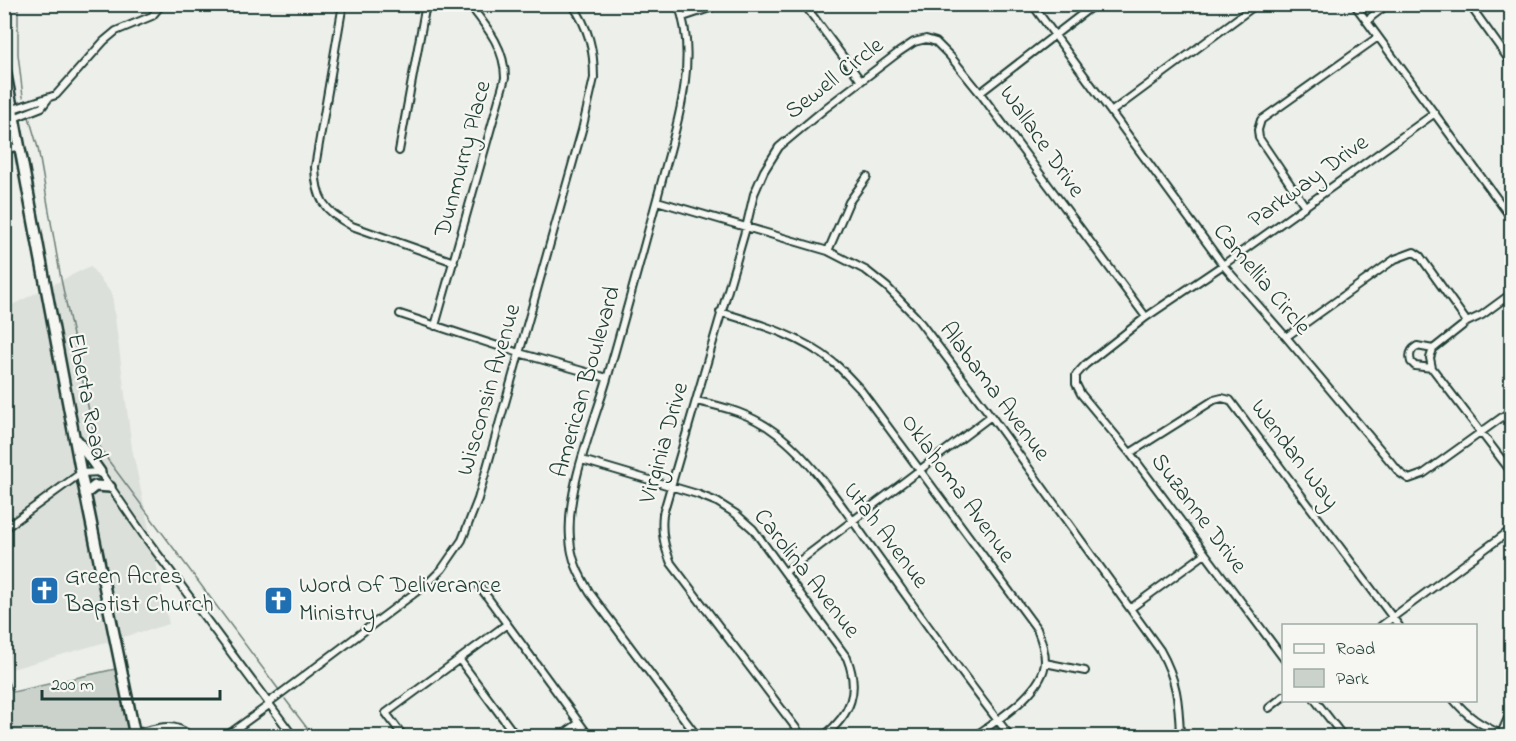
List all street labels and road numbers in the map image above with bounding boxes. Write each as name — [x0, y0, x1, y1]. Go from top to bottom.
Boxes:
street label: Sewell Circle — [778, 29, 892, 129]
street label: Dunmurry Place — [426, 77, 503, 242]
street label: Wallace Drive — [989, 79, 1093, 206]
street label: Parkway Drive — [1241, 126, 1377, 239]
street label: Camellia Circle — [1203, 216, 1319, 344]
street label: American Boulevard — [543, 282, 631, 482]
street label: Wisconsin Avenue — [449, 300, 531, 480]
street label: Alabama Avenue — [930, 315, 1058, 469]
street label: Elberta Road — [57, 331, 116, 464]
street label: Virginia Drive — [631, 378, 699, 509]
street label: Wendan Way — [1240, 392, 1347, 518]
street label: Oklahoma Avenue — [891, 407, 1023, 571]
street label: Suzanne Drive — [1141, 447, 1255, 582]
street label: Utah Avenue — [833, 475, 937, 597]
street label: Carolina Avenue — [744, 502, 868, 647]

